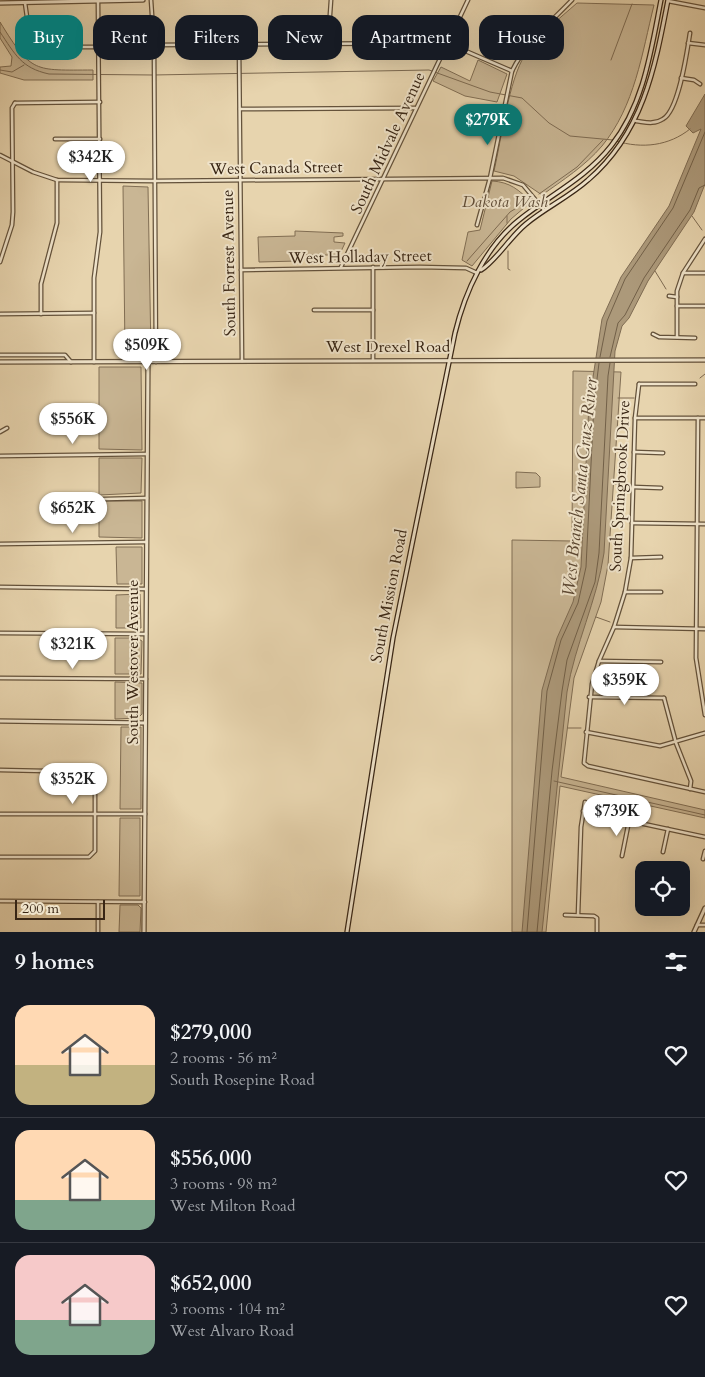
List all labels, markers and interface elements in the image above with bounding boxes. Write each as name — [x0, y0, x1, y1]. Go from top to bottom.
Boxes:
chip: Buy — [15, 15, 83, 60]
chip: Rent — [93, 15, 165, 60]
chip: Filters — [175, 15, 258, 60]
chip: New — [268, 15, 342, 60]
chip: Apartment — [352, 15, 469, 60]
chip: House — [479, 15, 564, 60]
street label: South Midvale Avenue — [345, 68, 431, 218]
pin: $279K — [453, 104, 523, 146]
text: $279K — [465, 109, 511, 131]
pin: $342K — [56, 140, 126, 183]
text: $342K — [68, 146, 114, 168]
street label: West Canada Street — [208, 156, 343, 180]
street label: South Forrest Avenue — [217, 189, 241, 337]
park label: Dakota Wash — [462, 191, 548, 213]
street label: West Holladay Street — [287, 245, 432, 269]
pin: $509K — [112, 328, 182, 371]
text: $509K — [124, 334, 170, 356]
street label: West Drexel Road — [325, 336, 451, 358]
water label: West Branch Santa Cruz River — [556, 375, 604, 598]
street label: South Springbrook Drive — [605, 400, 635, 572]
pin: $556K — [38, 402, 108, 445]
text: $556K — [50, 408, 96, 430]
pin: $652K — [38, 492, 108, 534]
text: $652K — [50, 497, 96, 519]
street label: South Mission Road — [365, 527, 413, 665]
street label: South Westover Avenue — [122, 580, 144, 744]
pin: $321K — [38, 628, 108, 670]
text: $321K — [50, 633, 96, 655]
pin: $359K — [590, 664, 660, 706]
text: $359K — [602, 669, 648, 691]
pin: $352K — [38, 762, 108, 805]
text: $352K — [50, 768, 96, 790]
pin: $739K — [582, 794, 652, 837]
text: $739K — [594, 800, 640, 822]
map controls — [635, 861, 690, 916]
button: locate — [635, 861, 690, 916]
scale bar — [15, 897, 105, 920]
text: 200 m — [22, 899, 59, 918]
text: 9 homes — [15, 948, 94, 977]
icon: filters — [662, 948, 690, 976]
text: $279,000 — [170, 1018, 251, 1047]
icon: home — [55, 1025, 115, 1085]
icon: heart — [662, 1041, 690, 1069]
text: 2 rooms · 56 m² — [170, 1047, 277, 1069]
text: South Rosepine Road — [170, 1069, 315, 1091]
text: $556,000 — [170, 1144, 251, 1173]
icon: home — [55, 1150, 115, 1210]
icon: heart — [662, 1166, 690, 1194]
text: 3 rooms · 98 m² — [170, 1173, 277, 1195]
text: West Milton Road — [170, 1195, 296, 1217]
text: $652,000 — [170, 1269, 251, 1298]
icon: home — [55, 1275, 115, 1335]
icon: heart — [662, 1291, 690, 1319]
text: 3 rooms · 104 m² — [170, 1298, 285, 1320]
text: West Alvaro Road — [170, 1320, 294, 1342]

